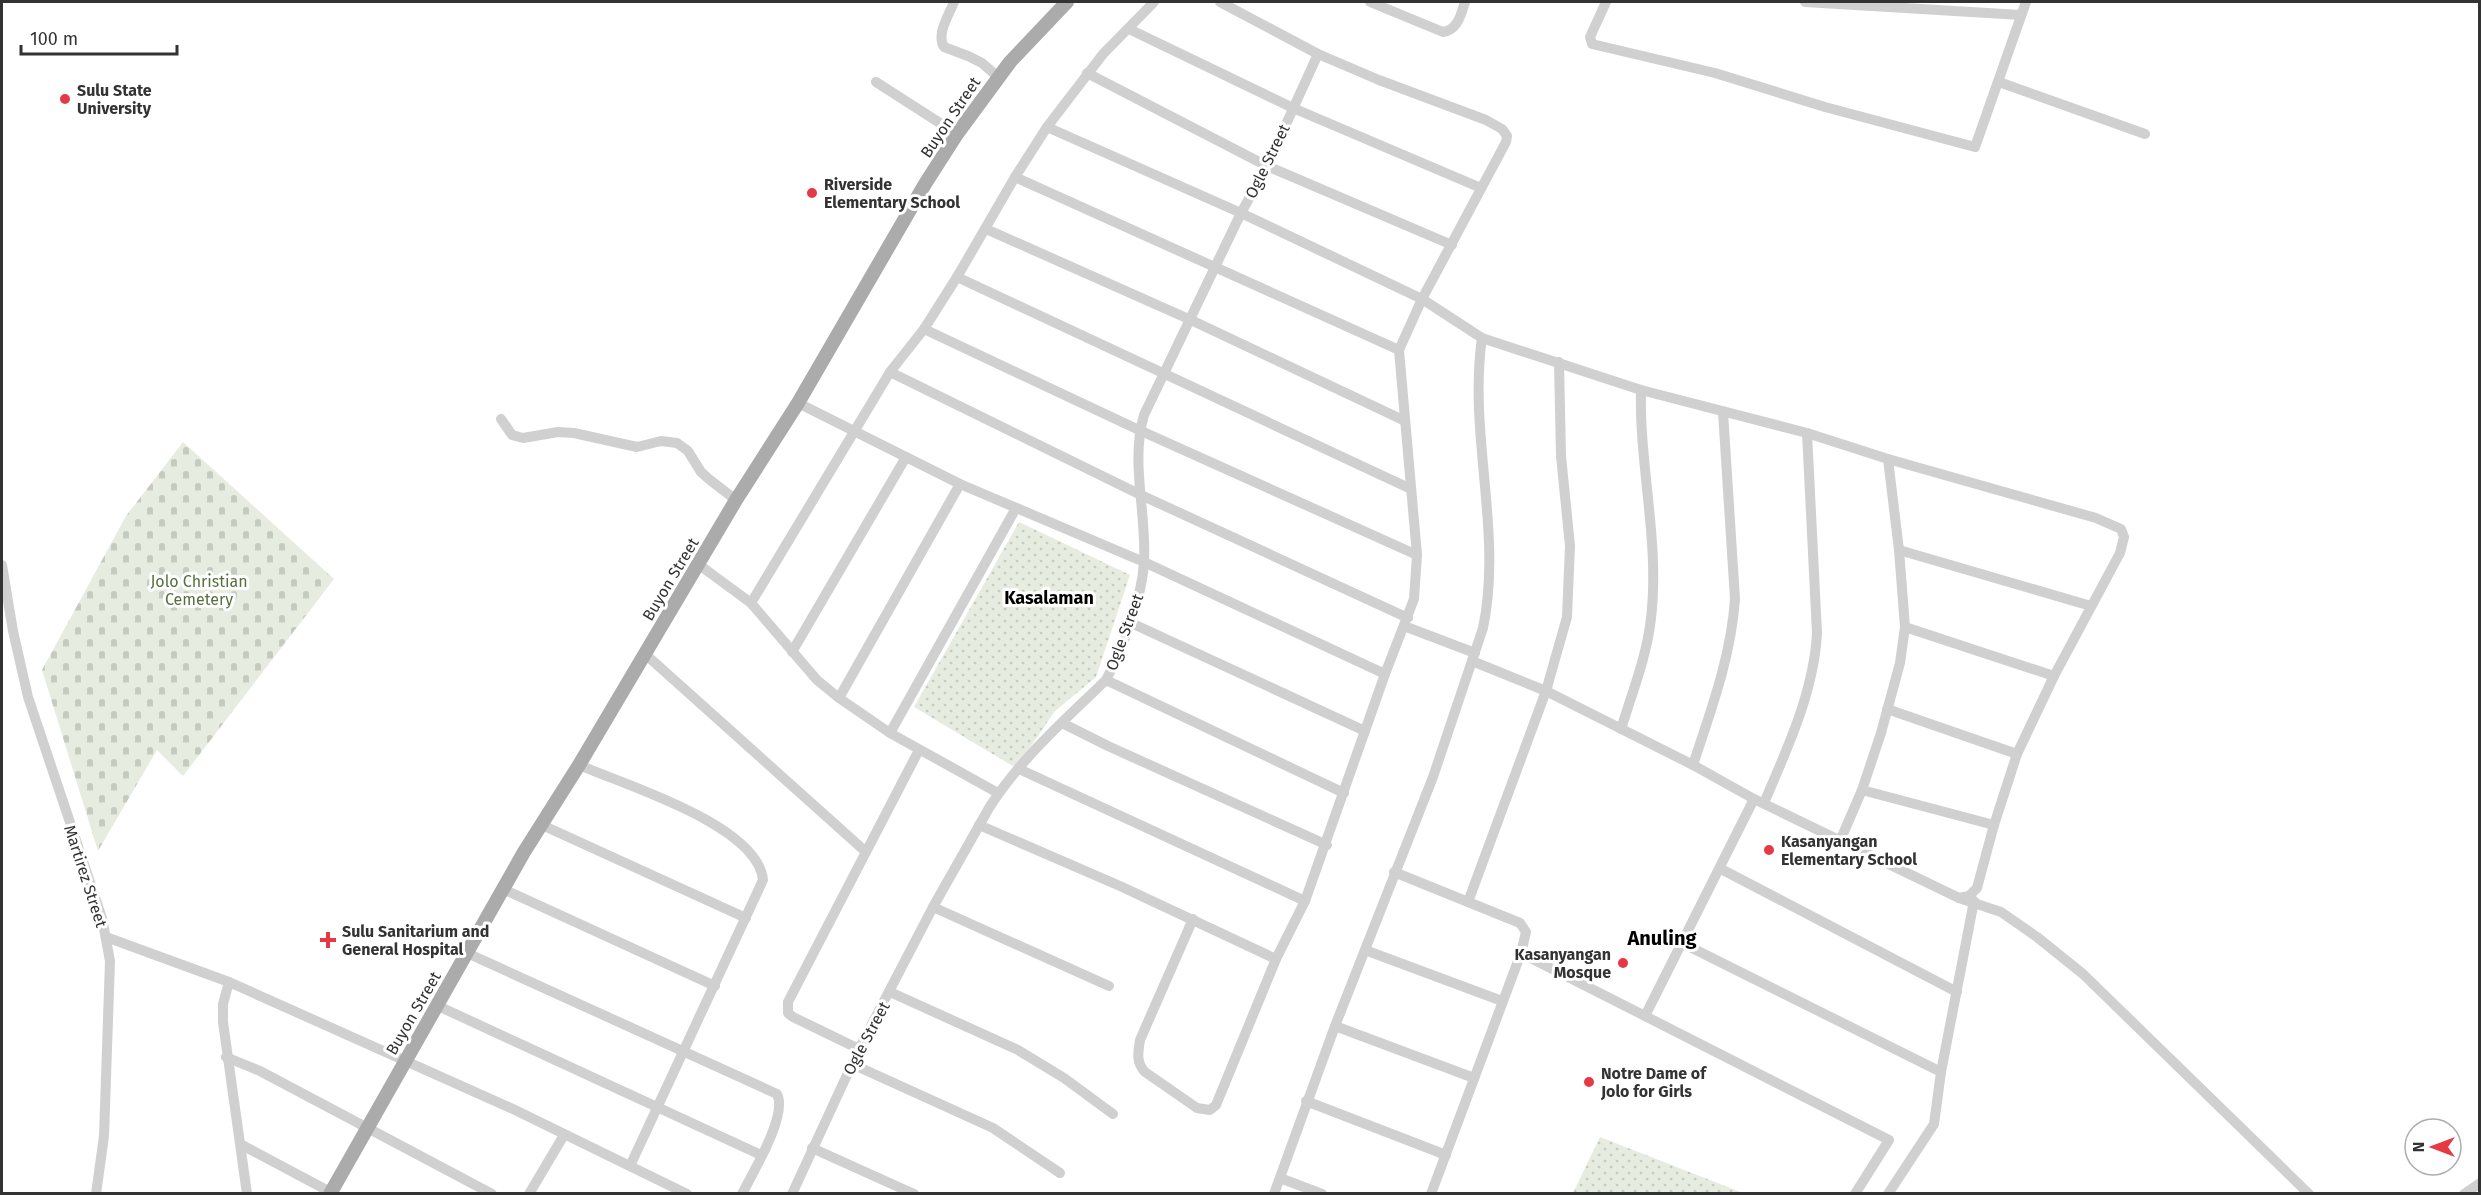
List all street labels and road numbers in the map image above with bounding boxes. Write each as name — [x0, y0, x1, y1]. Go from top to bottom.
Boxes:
street label: Buyon Street — [916, 73, 984, 161]
street label: Ogle Street — [1241, 121, 1294, 202]
street label: Buyon Street — [638, 534, 703, 624]
street label: Ogle Street — [1102, 591, 1147, 673]
street label: Martirez Street — [60, 823, 111, 930]
street label: Buyon Street — [382, 968, 445, 1058]
street label: Ogle Street — [839, 998, 894, 1078]

